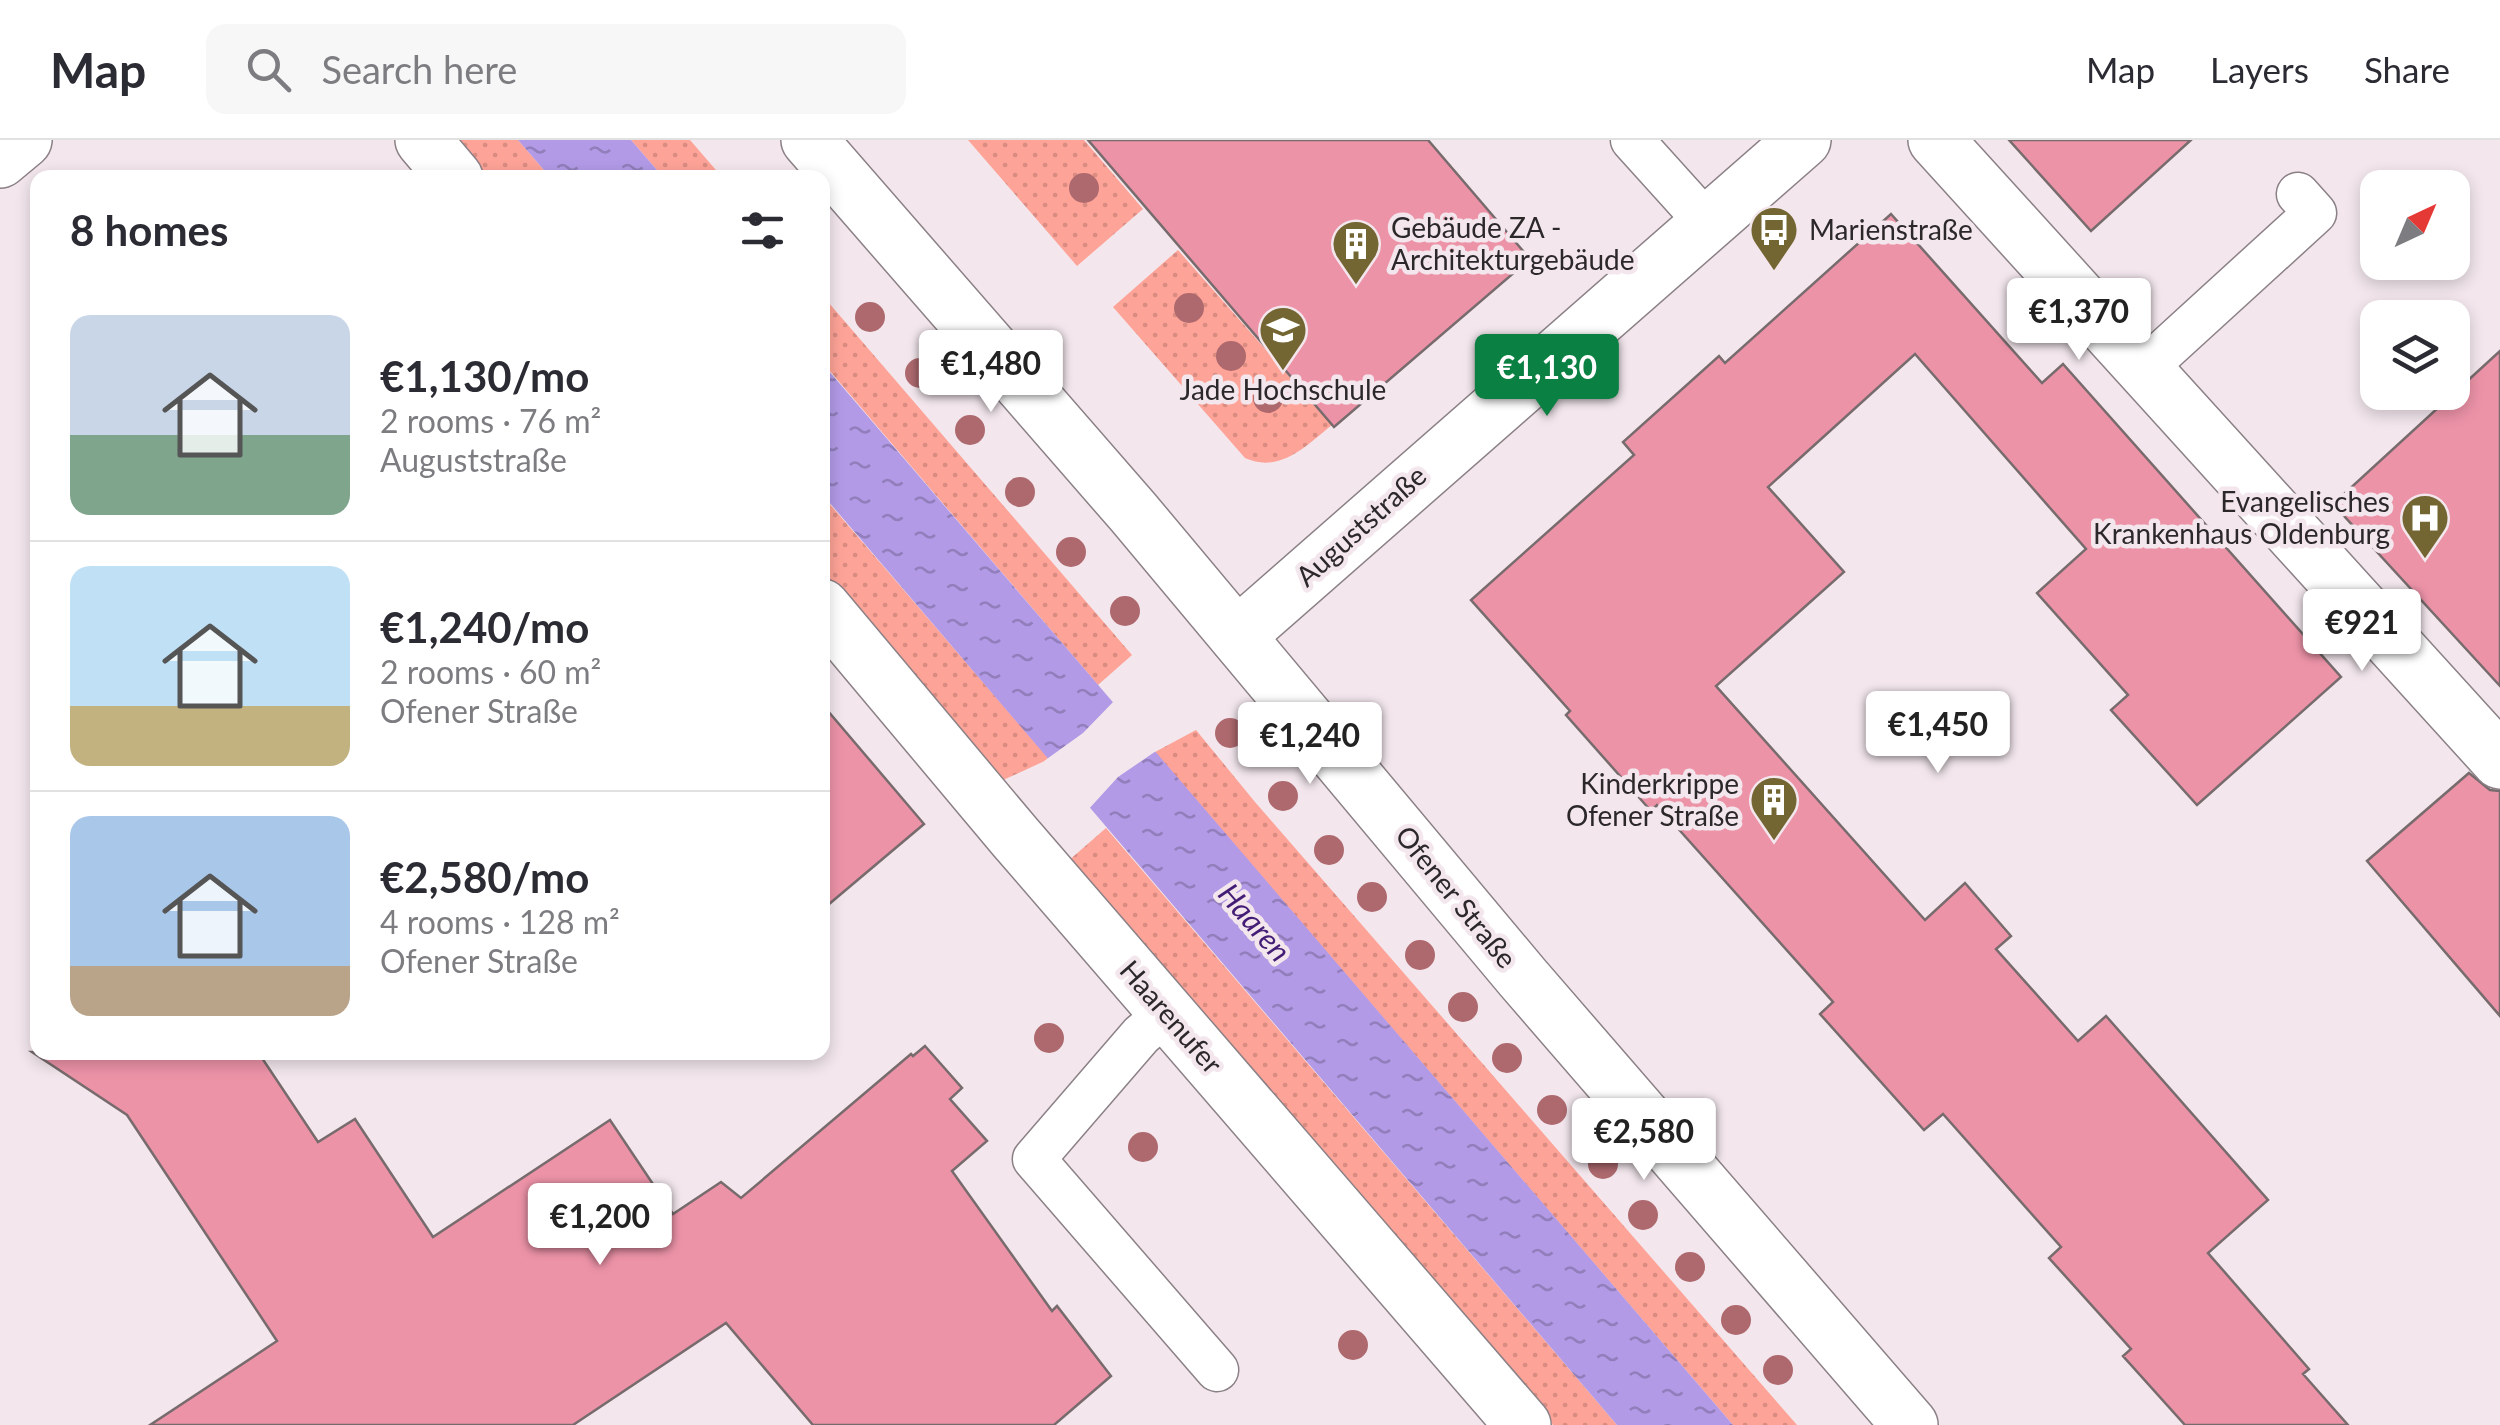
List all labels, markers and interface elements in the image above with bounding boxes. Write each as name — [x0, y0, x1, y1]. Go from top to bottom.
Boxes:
search box — [206, 24, 906, 114]
text: Map — [50, 41, 146, 98]
icon: search — [241, 42, 296, 97]
text: Search here — [321, 46, 517, 92]
text: Map — [2086, 48, 2155, 90]
text: Layers — [2210, 48, 2309, 90]
text: Share — [2364, 48, 2450, 90]
north arrow — [2360, 170, 2470, 280]
map controls — [2360, 170, 2470, 410]
icon: filters — [735, 203, 790, 258]
bus stop icon: Marienstraße — [1748, 204, 1800, 272]
text: 8 homes — [70, 205, 228, 255]
place label: Gebäude ZA - Architekturgebäude — [1391, 210, 1635, 276]
place label: Marienstraße — [1809, 212, 1973, 246]
building icon: Gebäude ZA - Architekturgebäude — [1330, 218, 1382, 286]
pin: €1,370 — [1998, 278, 2160, 363]
text: €1,370 — [2029, 291, 2129, 330]
button: layers — [2360, 300, 2470, 410]
school or university icon: Jade Hochschule — [1257, 304, 1309, 372]
pin: €1,480 — [910, 330, 1072, 415]
pin: €1,130 — [1466, 334, 1628, 419]
text: €1,480 — [941, 343, 1041, 382]
text: €1,130 — [1497, 347, 1597, 386]
text: €1,130/mo — [380, 351, 589, 401]
icon: home — [150, 355, 270, 475]
place label: Jade Hochschule — [1180, 372, 1386, 406]
text: 2 rooms · 76 m² — [380, 401, 601, 440]
text: Auguststraße — [380, 440, 567, 479]
street label: Auguststraße — [1288, 458, 1433, 593]
place label: Evangelisches Krankenhaus Oldenburg — [2093, 484, 2390, 550]
hospital icon: Evangelisches Krankenhaus Oldenburg — [2399, 492, 2451, 560]
pin: €921 — [2303, 589, 2421, 674]
text: €1,240/mo — [380, 602, 589, 652]
text: €921 — [2325, 602, 2399, 641]
icon: home — [150, 606, 270, 726]
text: 2 rooms · 60 m² — [380, 652, 601, 691]
text: Ofener Straße — [380, 691, 578, 730]
pin: €1,450 — [1857, 691, 2019, 776]
pin: €1,240 — [1229, 702, 1391, 787]
text: €1,450 — [1888, 704, 1988, 743]
text: €1,240 — [1260, 715, 1360, 754]
place label: Kinderkrippe Ofener Straße — [1566, 766, 1739, 832]
building icon: Kinderkrippe Ofener Straße — [1748, 774, 1800, 842]
street label: Ofener Straße — [1389, 818, 1524, 974]
text: €2,580/mo — [380, 852, 589, 902]
icon: home — [150, 856, 270, 976]
water label: Haaren — [1212, 875, 1299, 968]
text: 4 rooms · 128 m² — [380, 902, 620, 941]
text: Ofener Straße — [380, 941, 578, 980]
street label: Haarenufer — [1113, 953, 1230, 1080]
pin: €2,580 — [1563, 1098, 1725, 1183]
text: €2,580 — [1594, 1111, 1694, 1150]
pin: €1,200 — [519, 1183, 681, 1268]
text: €1,200 — [550, 1196, 650, 1235]

